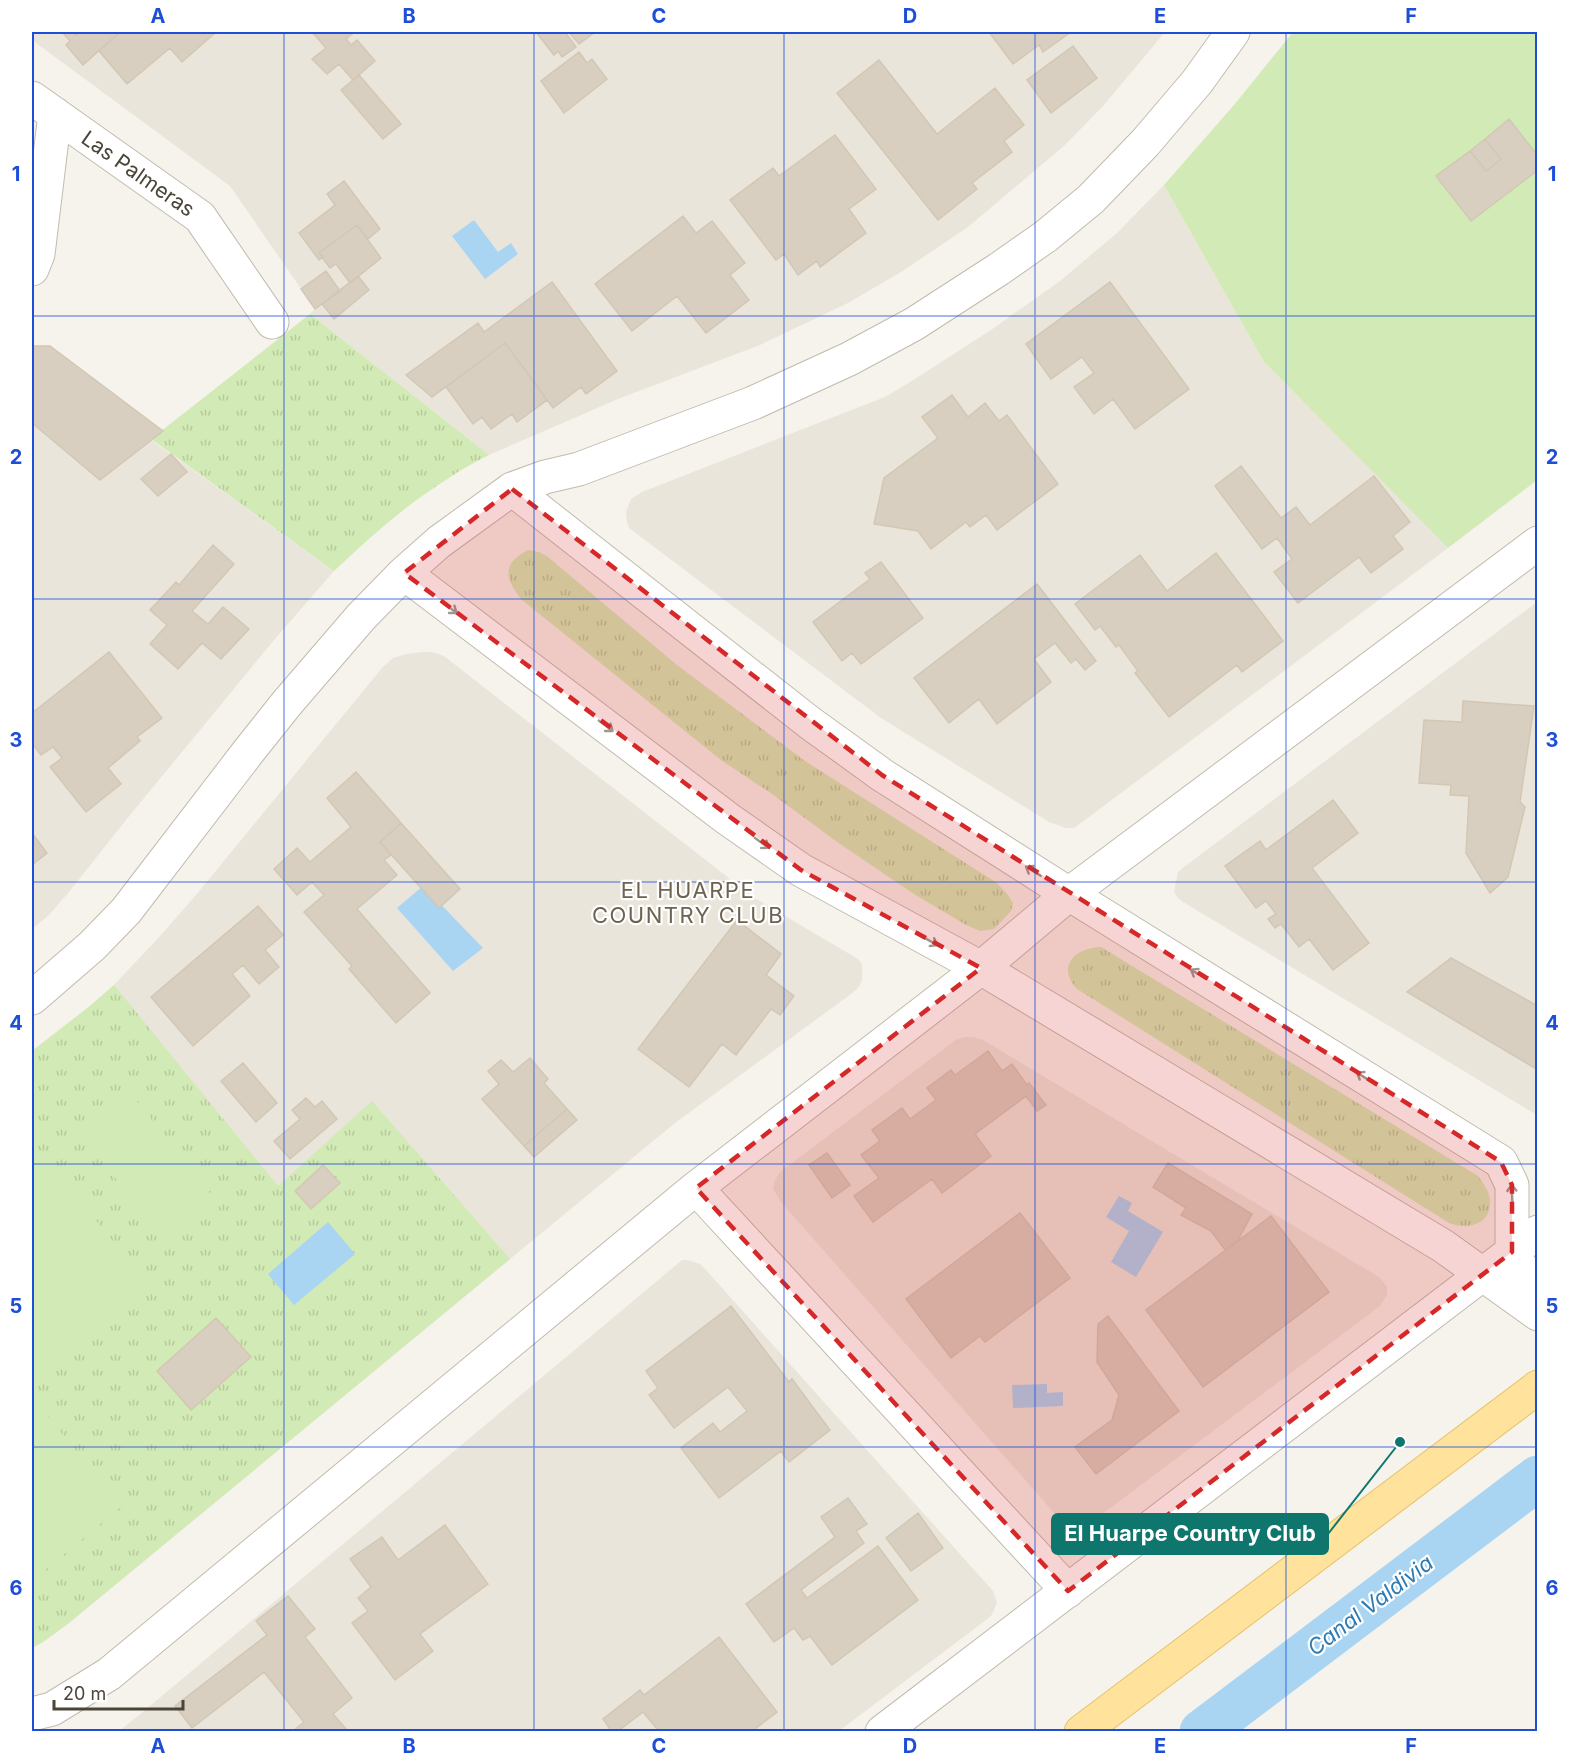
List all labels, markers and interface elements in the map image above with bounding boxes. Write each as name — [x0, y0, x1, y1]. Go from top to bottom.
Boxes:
text: A — [151, 4, 166, 28]
text: B — [402, 4, 416, 28]
text: C — [652, 4, 666, 28]
text: D — [903, 4, 917, 28]
text: E — [1154, 4, 1166, 28]
text: F — [1405, 4, 1417, 28]
street label: Las Palmeras — [77, 125, 200, 222]
text: 1 — [12, 162, 20, 186]
text: 1 — [1548, 162, 1556, 186]
text: 2 — [10, 445, 22, 469]
text: 2 — [1546, 445, 1558, 469]
one-way arrow — [442, 602, 458, 615]
one-way arrow — [598, 719, 614, 732]
text: 3 — [10, 728, 22, 752]
text: 3 — [1546, 728, 1558, 752]
one-way arrow — [753, 837, 770, 849]
one-way arrow — [1025, 865, 1042, 877]
district label: EL HUARPE COUNTRY CLUB — [592, 877, 784, 928]
one-way arrow — [921, 936, 939, 947]
one-way arrow — [1190, 968, 1207, 980]
text: 4 — [9, 1011, 23, 1035]
text: 4 — [1545, 1011, 1559, 1035]
one-way arrow — [1356, 1070, 1373, 1082]
one-way arrow — [1506, 1184, 1517, 1204]
text: 5 — [10, 1294, 22, 1318]
text: 5 — [1546, 1294, 1558, 1318]
callout: El Huarpe Country Club — [1052, 1514, 1328, 1554]
text: El Huarpe Country Club — [1064, 1520, 1316, 1546]
water label: Canal Valdivia — [1302, 1549, 1438, 1661]
text: 6 — [10, 1576, 23, 1600]
text: 6 — [1546, 1576, 1559, 1600]
scale bar — [54, 1673, 183, 1711]
text: 20 m — [63, 1683, 106, 1704]
text: A — [151, 1734, 166, 1758]
text: B — [402, 1734, 416, 1758]
text: C — [652, 1734, 666, 1758]
text: D — [903, 1734, 917, 1758]
text: E — [1154, 1734, 1166, 1758]
text: F — [1405, 1734, 1417, 1758]

